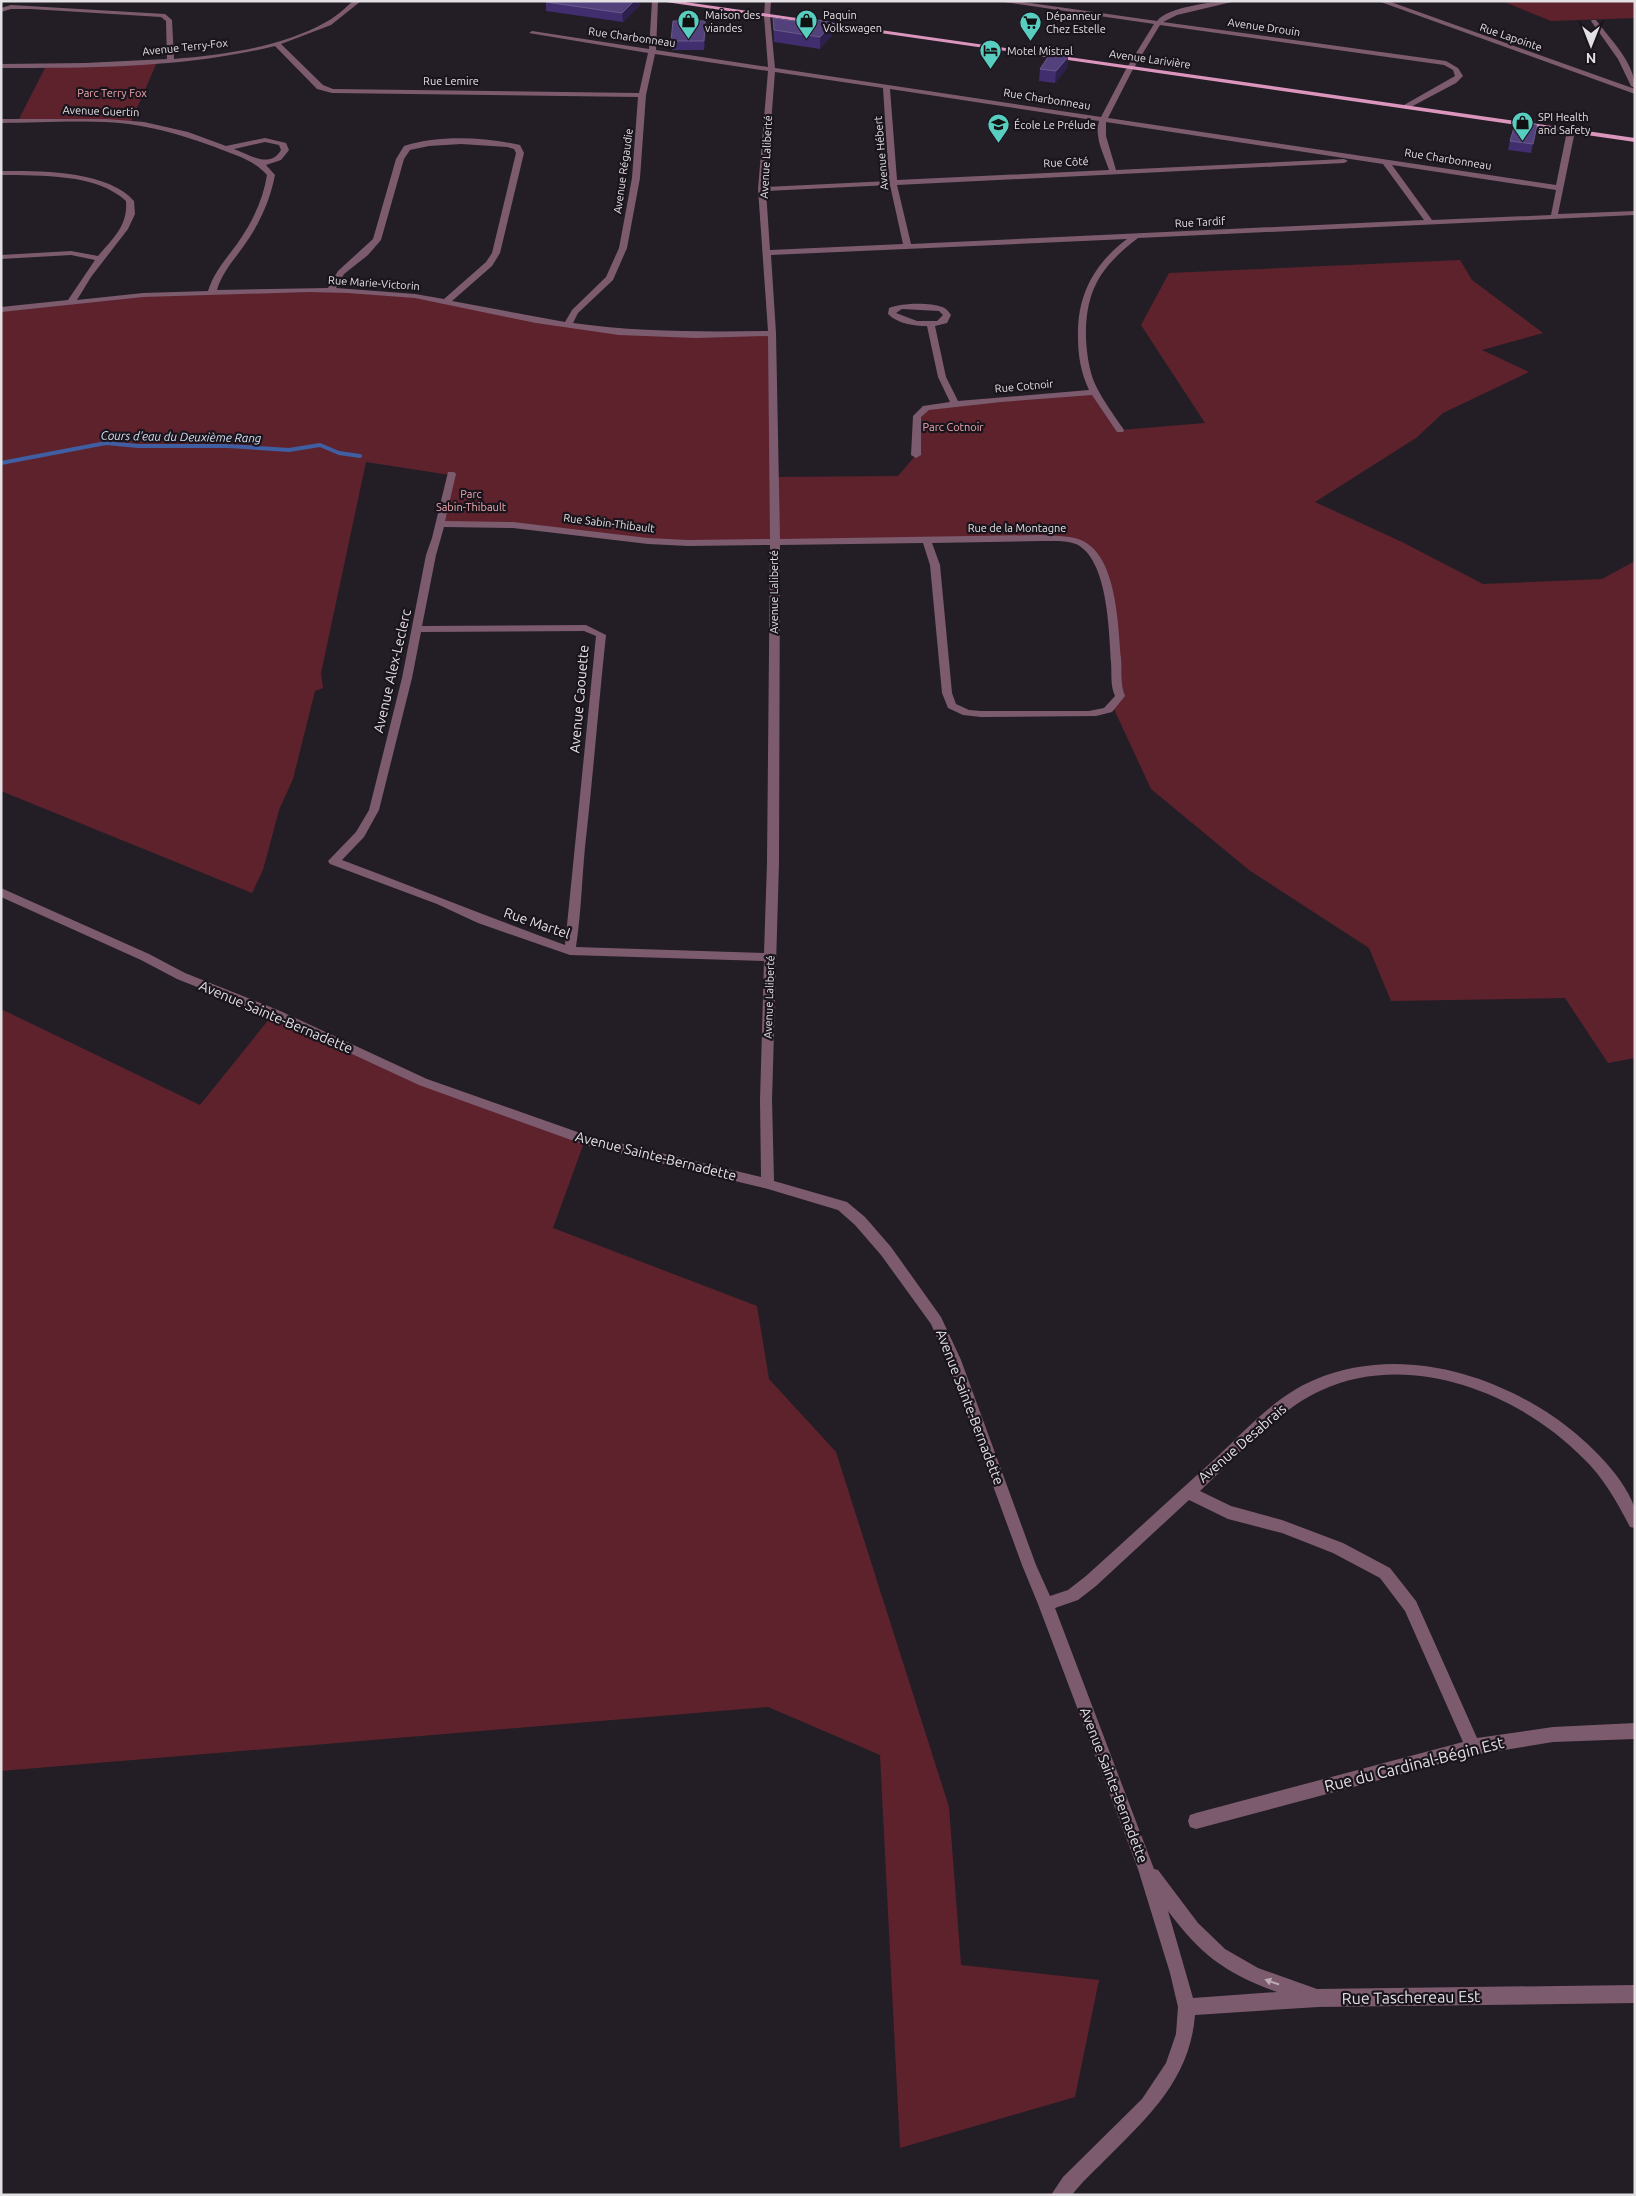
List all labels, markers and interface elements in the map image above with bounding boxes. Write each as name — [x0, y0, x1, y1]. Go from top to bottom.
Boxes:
shop icon: Maison des viandes — [677, 9, 701, 40]
place label: Maison des viandes — [705, 9, 760, 34]
shop icon: Paquin Volkswagen — [795, 9, 819, 40]
place label: Paquin Volkswagen — [823, 9, 882, 34]
supermarket icon: Dépanneur Chez Estelle — [1018, 10, 1042, 41]
place label: Dépanneur Chez Estelle — [1046, 10, 1106, 35]
street label: Avenue Drouin — [1227, 16, 1301, 38]
north arrow — [1566, 20, 1616, 70]
street label: Rue Lapointe — [1478, 21, 1544, 53]
street label: Rue Charbonneau — [588, 25, 676, 49]
street label: Avenue Terry-Fox — [142, 36, 229, 57]
hotel icon: Motel Mistral — [979, 39, 1003, 70]
place label: Motel Mistral — [1007, 45, 1073, 57]
street label: Avenue Larivière — [1109, 47, 1191, 71]
text: N — [1586, 50, 1596, 66]
street label: Rue Lemire — [423, 75, 479, 87]
street label: Rue Charbonneau — [1003, 86, 1091, 112]
park label: Parc Terry Fox — [77, 87, 147, 99]
street label: Avenue Guertin — [62, 104, 140, 118]
shop icon: SPI Health and Safety — [1510, 111, 1534, 142]
place label: SPI Health and Safety — [1538, 111, 1591, 136]
school or university icon: École Le Prélude — [986, 113, 1010, 144]
street label: Avenue Laliberté — [758, 115, 774, 199]
street label: Avenue Hébert — [872, 115, 890, 191]
place label: École Le Prélude — [1014, 118, 1096, 131]
street label: Avenue Régaudie — [611, 128, 635, 214]
street label: Rue Charbonneau — [1404, 146, 1492, 172]
street label: Rue Côté — [1043, 155, 1089, 169]
street label: Rue Tardif — [1174, 215, 1226, 229]
street label: Rue Marie-Victorin — [328, 274, 420, 292]
street label: Rue Cotnoir — [994, 377, 1055, 395]
park label: Parc Cotnoir — [923, 421, 984, 433]
water label: Cours d'eau du Deuxième Rang — [100, 429, 262, 444]
park label: Parc Sabin-Thibault — [436, 488, 507, 513]
street label: Rue Sabin-Thibault — [563, 511, 656, 535]
street label: Rue de la Montagne — [968, 522, 1066, 534]
street label: Avenue Laliberté — [768, 550, 780, 634]
street label: Avenue Alex-Leclerc — [370, 607, 414, 734]
street label: Avenue Caouette — [566, 644, 592, 754]
street label: Rue Martel — [502, 904, 573, 942]
street label: Avenue Laliberté — [762, 955, 776, 1039]
street label: Avenue Sainte-Bernadette — [197, 977, 355, 1057]
street label: Avenue Sainte-Bernadette — [574, 1128, 738, 1184]
street label: Avenue Sainte-Bernadette — [933, 1327, 1007, 1487]
street label: Avenue Desabrais — [1195, 1400, 1289, 1486]
street label: Avenue Sainte-Bernadette — [1077, 1705, 1151, 1865]
street label: Rue du Cardinal-Bégin Est — [1322, 1733, 1506, 1795]
one-way arrow — [1264, 1978, 1279, 1986]
street label: Rue Taschereau Est — [1342, 1987, 1481, 2007]

